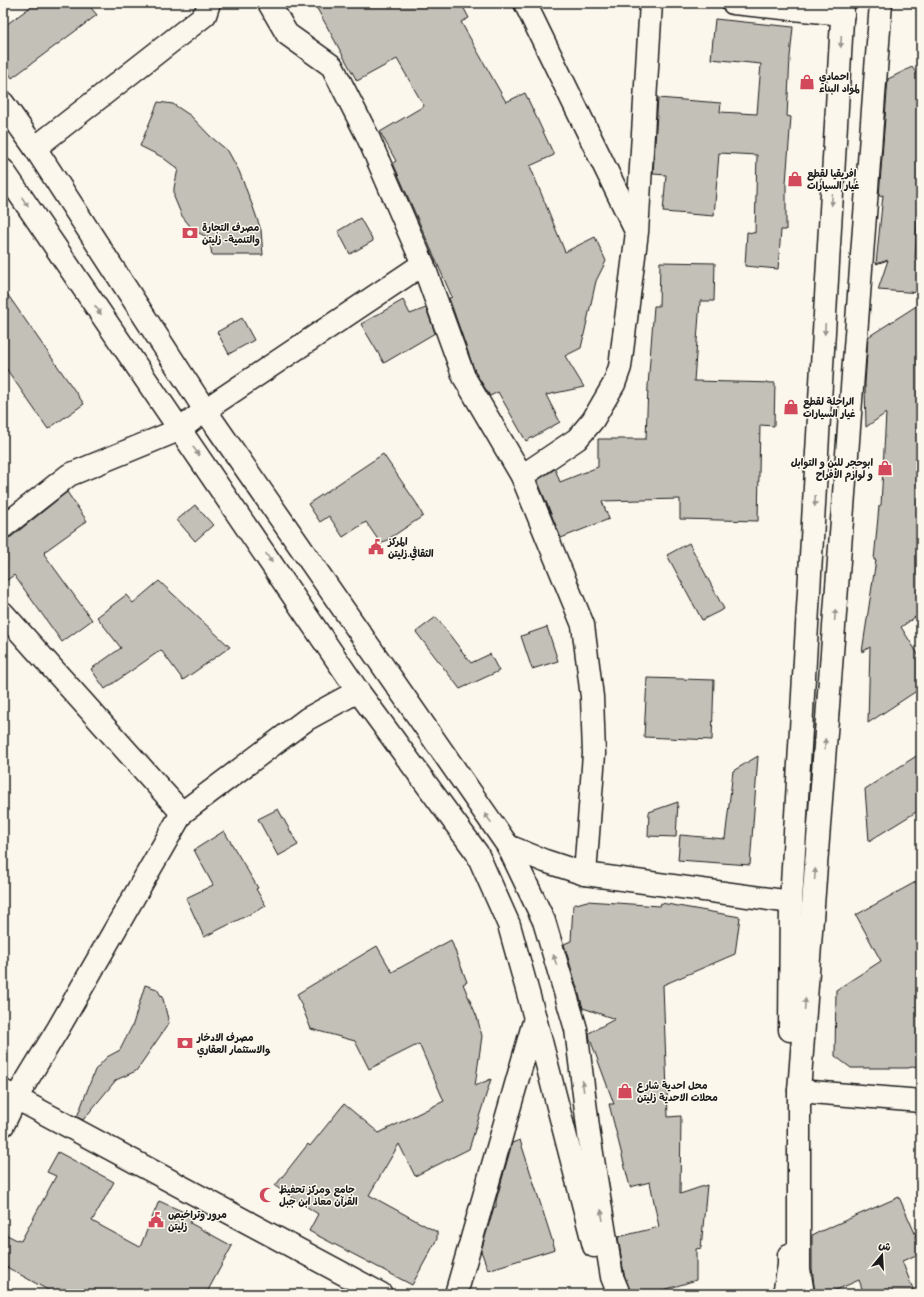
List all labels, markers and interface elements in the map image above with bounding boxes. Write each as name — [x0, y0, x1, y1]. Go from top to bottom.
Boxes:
one-way arrow — [838, 36, 845, 48]
place label: احمادي لمواد البناء — [819, 71, 860, 95]
shop icon: احمادي لمواد البناء — [798, 73, 816, 91]
place label: افريقيا لقطع غيار السيارات — [807, 168, 860, 192]
shop icon: افريقيا لقطع غيار السيارات — [786, 170, 804, 188]
one-way arrow — [829, 194, 836, 206]
one-way arrow — [21, 197, 29, 207]
place label: مصرف التجارة والتنمية- زليتن — [202, 222, 260, 246]
bank icon: مصرف التجارة والتنمية- زليتن — [181, 224, 199, 242]
one-way arrow — [94, 304, 102, 315]
one-way arrow — [821, 323, 828, 335]
place label: الراحلة لقطع غيار السيارات — [803, 396, 856, 420]
shop icon: الراحلة لقطع غيار السيارات — [782, 398, 800, 416]
one-way arrow — [192, 446, 200, 456]
place label: ابوحجر للبن و التوابل و لوازم الأفراح — [791, 457, 873, 482]
shop icon: ابوحجر للبن و التوابل و لوازم الأفراح — [876, 459, 894, 477]
one-way arrow — [811, 495, 818, 507]
place label: المركز الثقافي.زليتن — [387, 536, 434, 561]
public building icon: المركز الثقافي.زليتن — [367, 538, 385, 556]
one-way arrow — [265, 553, 273, 564]
one-way arrow — [831, 609, 838, 621]
one-way arrow — [822, 738, 829, 750]
one-way arrow — [484, 813, 492, 823]
one-way arrow — [812, 868, 819, 880]
one-way arrow — [552, 954, 558, 966]
one-way arrow — [802, 998, 809, 1010]
place label: مصرف اﻻدخار واﻻستثمار العقاري — [196, 1032, 271, 1058]
bank icon: مصرف اﻻدخار واﻻستثمار العقاري — [176, 1034, 194, 1052]
one-way arrow — [580, 1080, 586, 1092]
place label: محل احدية شارع محلات الاحدية زليتن — [637, 1080, 718, 1104]
shop icon: محل احدية شارع محلات الاحدية زليتن — [616, 1082, 634, 1100]
place label: جامع ومركز تحفيظ القرآن معاذ ابن جبل — [279, 1184, 358, 1208]
mosque icon: جامع ومركز تحفيظ القرآن معاذ ابن جبل — [258, 1186, 276, 1204]
place label: مرور وتراخيص زليتن — [168, 1209, 227, 1233]
one-way arrow — [599, 1209, 605, 1221]
public building icon: مرور وتراخيص زليتن — [147, 1211, 165, 1229]
north arrow — [862, 1235, 902, 1275]
text: ش — [877, 1238, 893, 1254]

